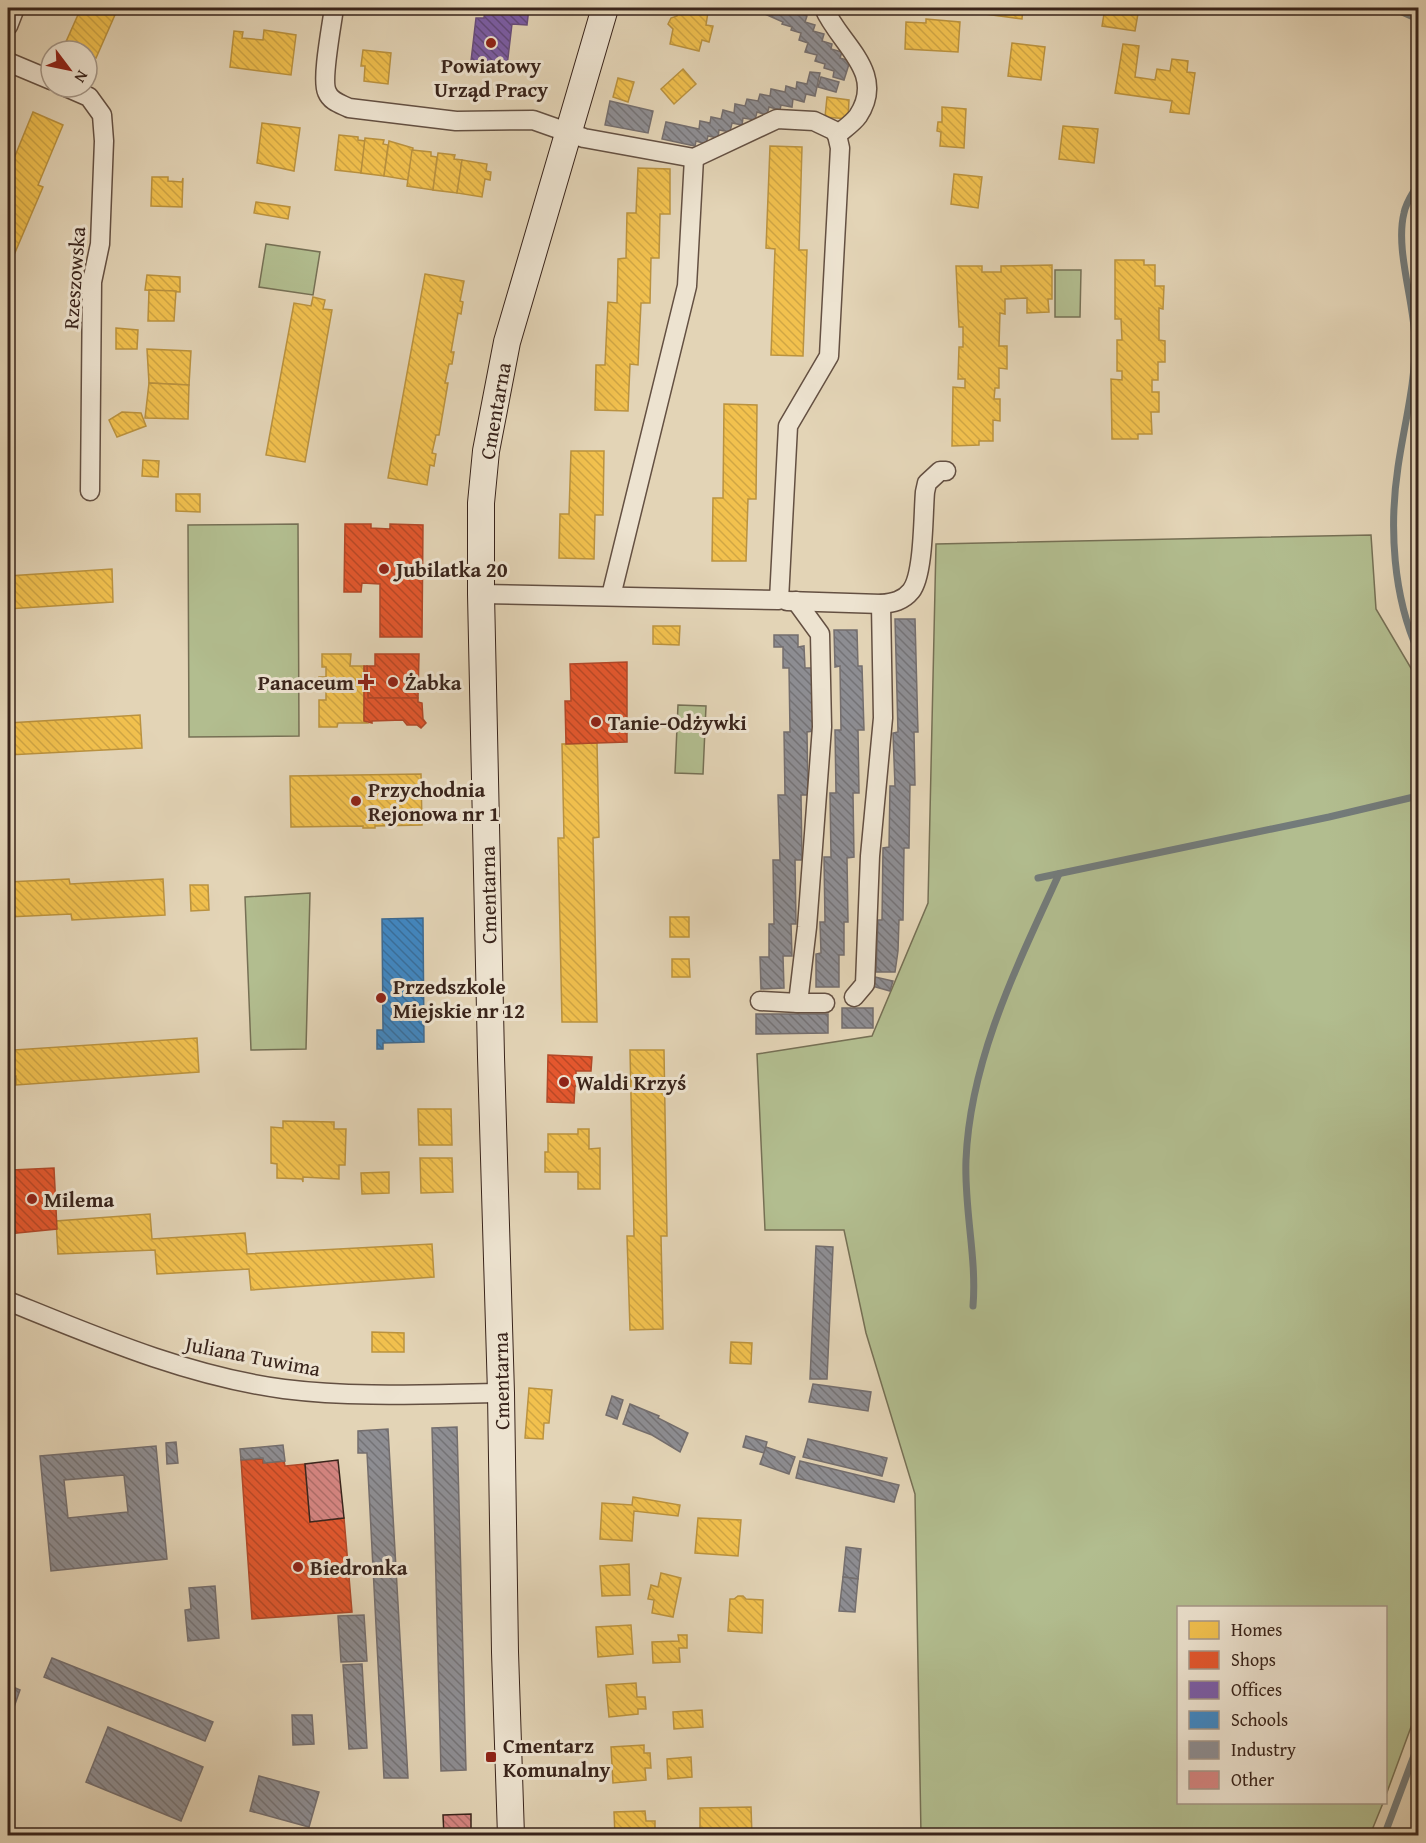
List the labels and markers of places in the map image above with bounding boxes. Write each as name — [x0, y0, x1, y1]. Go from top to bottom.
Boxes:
marker: Powiatowy Urząd Pracy — [484, 36, 498, 50]
place label: Powiatowy Urząd Pracy — [434, 50, 548, 105]
place label: Jubilatka 20 — [393, 554, 508, 585]
marker: Jubilatka 20 — [377, 562, 391, 576]
place label: Panaceum — [258, 667, 354, 698]
place label: Żabka — [405, 667, 462, 698]
marker: Panaceum — [359, 675, 373, 689]
marker: Żabka — [386, 675, 400, 689]
place label: Tanie-Odżywki — [608, 707, 747, 738]
marker: Tanie-Odżywki — [589, 715, 603, 729]
place label: Przychodnia Rejonowa nr 1 — [368, 774, 500, 829]
marker: Przychodnia Rejonowa nr 1 — [349, 794, 363, 808]
place label: Przedszkole Miejskie nr 12 — [393, 971, 525, 1026]
marker: Przedszkole Miejskie nr 12 — [374, 991, 388, 1005]
place label: Waldi Krzyś — [576, 1067, 686, 1098]
marker: Waldi Krzyś — [557, 1075, 571, 1089]
place label: Milema — [44, 1184, 114, 1215]
marker: Milema — [25, 1192, 39, 1206]
place label: Biedronka — [310, 1552, 408, 1583]
marker: Biedronka — [291, 1560, 305, 1574]
place label: Cmentarz Komunalny — [503, 1730, 611, 1785]
marker: Cmentarz Komunalny — [484, 1750, 498, 1764]

